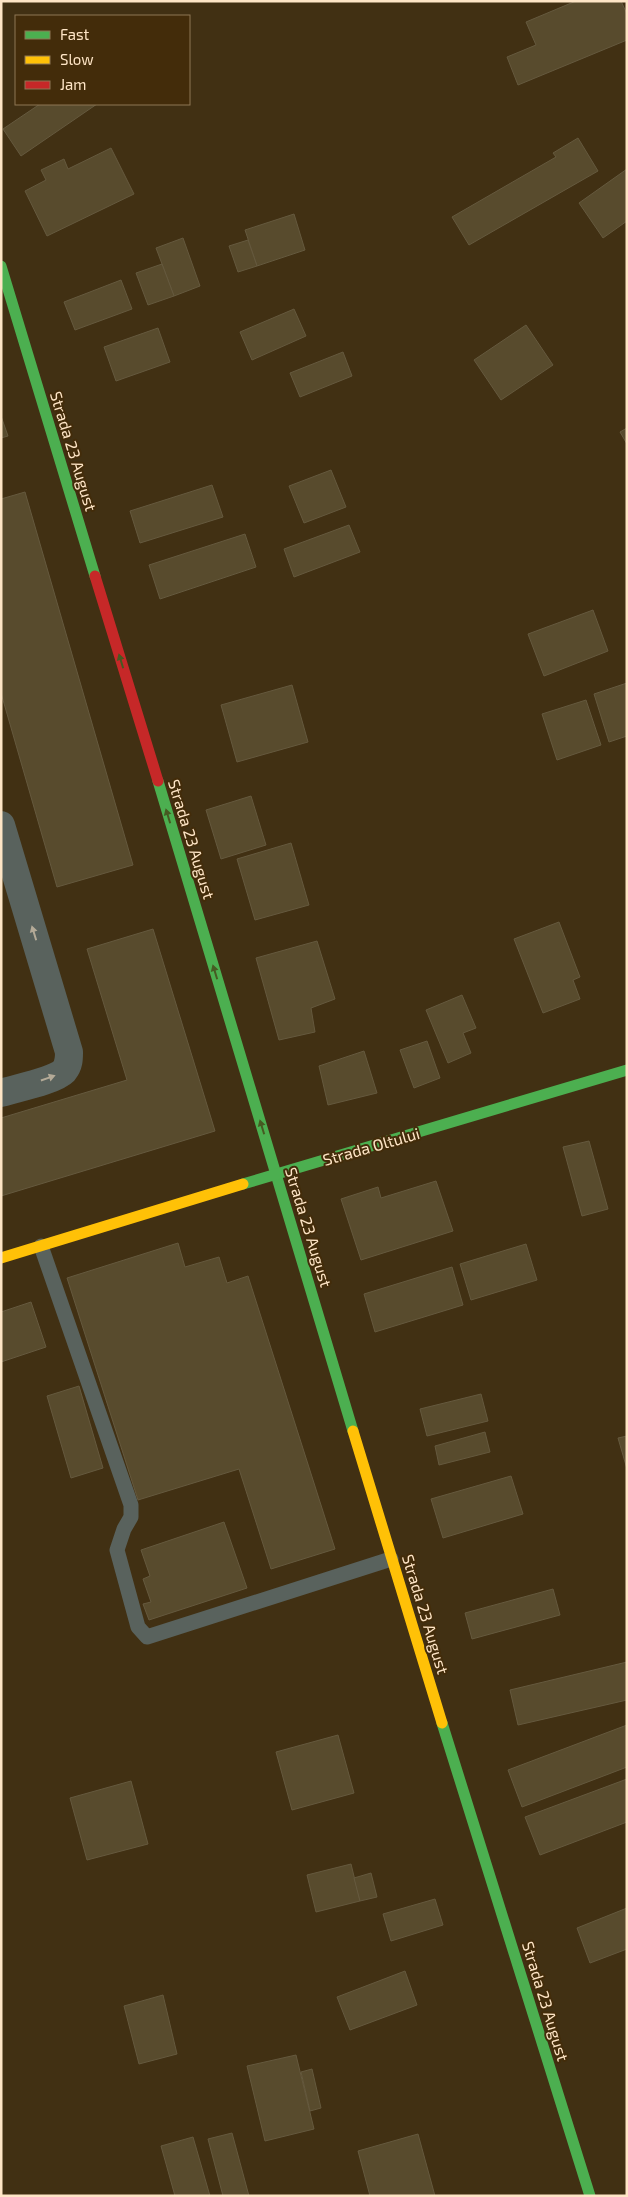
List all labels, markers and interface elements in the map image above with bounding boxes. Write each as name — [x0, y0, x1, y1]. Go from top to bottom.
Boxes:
legend — [15, 15, 190, 105]
text: Fast — [60, 25, 90, 43]
text: Slow — [60, 50, 94, 68]
text: Jam — [60, 75, 86, 93]
street label: Strada 23 August — [47, 389, 101, 513]
one-way arrow — [116, 653, 124, 668]
street label: Strada 23 August — [165, 777, 219, 901]
one-way arrow — [164, 808, 172, 823]
one-way arrow — [29, 925, 37, 940]
one-way arrow — [211, 964, 219, 979]
one-way arrow — [41, 1074, 56, 1082]
one-way arrow — [258, 1119, 266, 1134]
street label: Strada Oltului — [320, 1123, 422, 1169]
street label: Strada 23 August — [282, 1165, 336, 1289]
street label: Strada 23 August — [399, 1552, 453, 1676]
street label: Strada 23 August — [519, 1939, 573, 2063]

